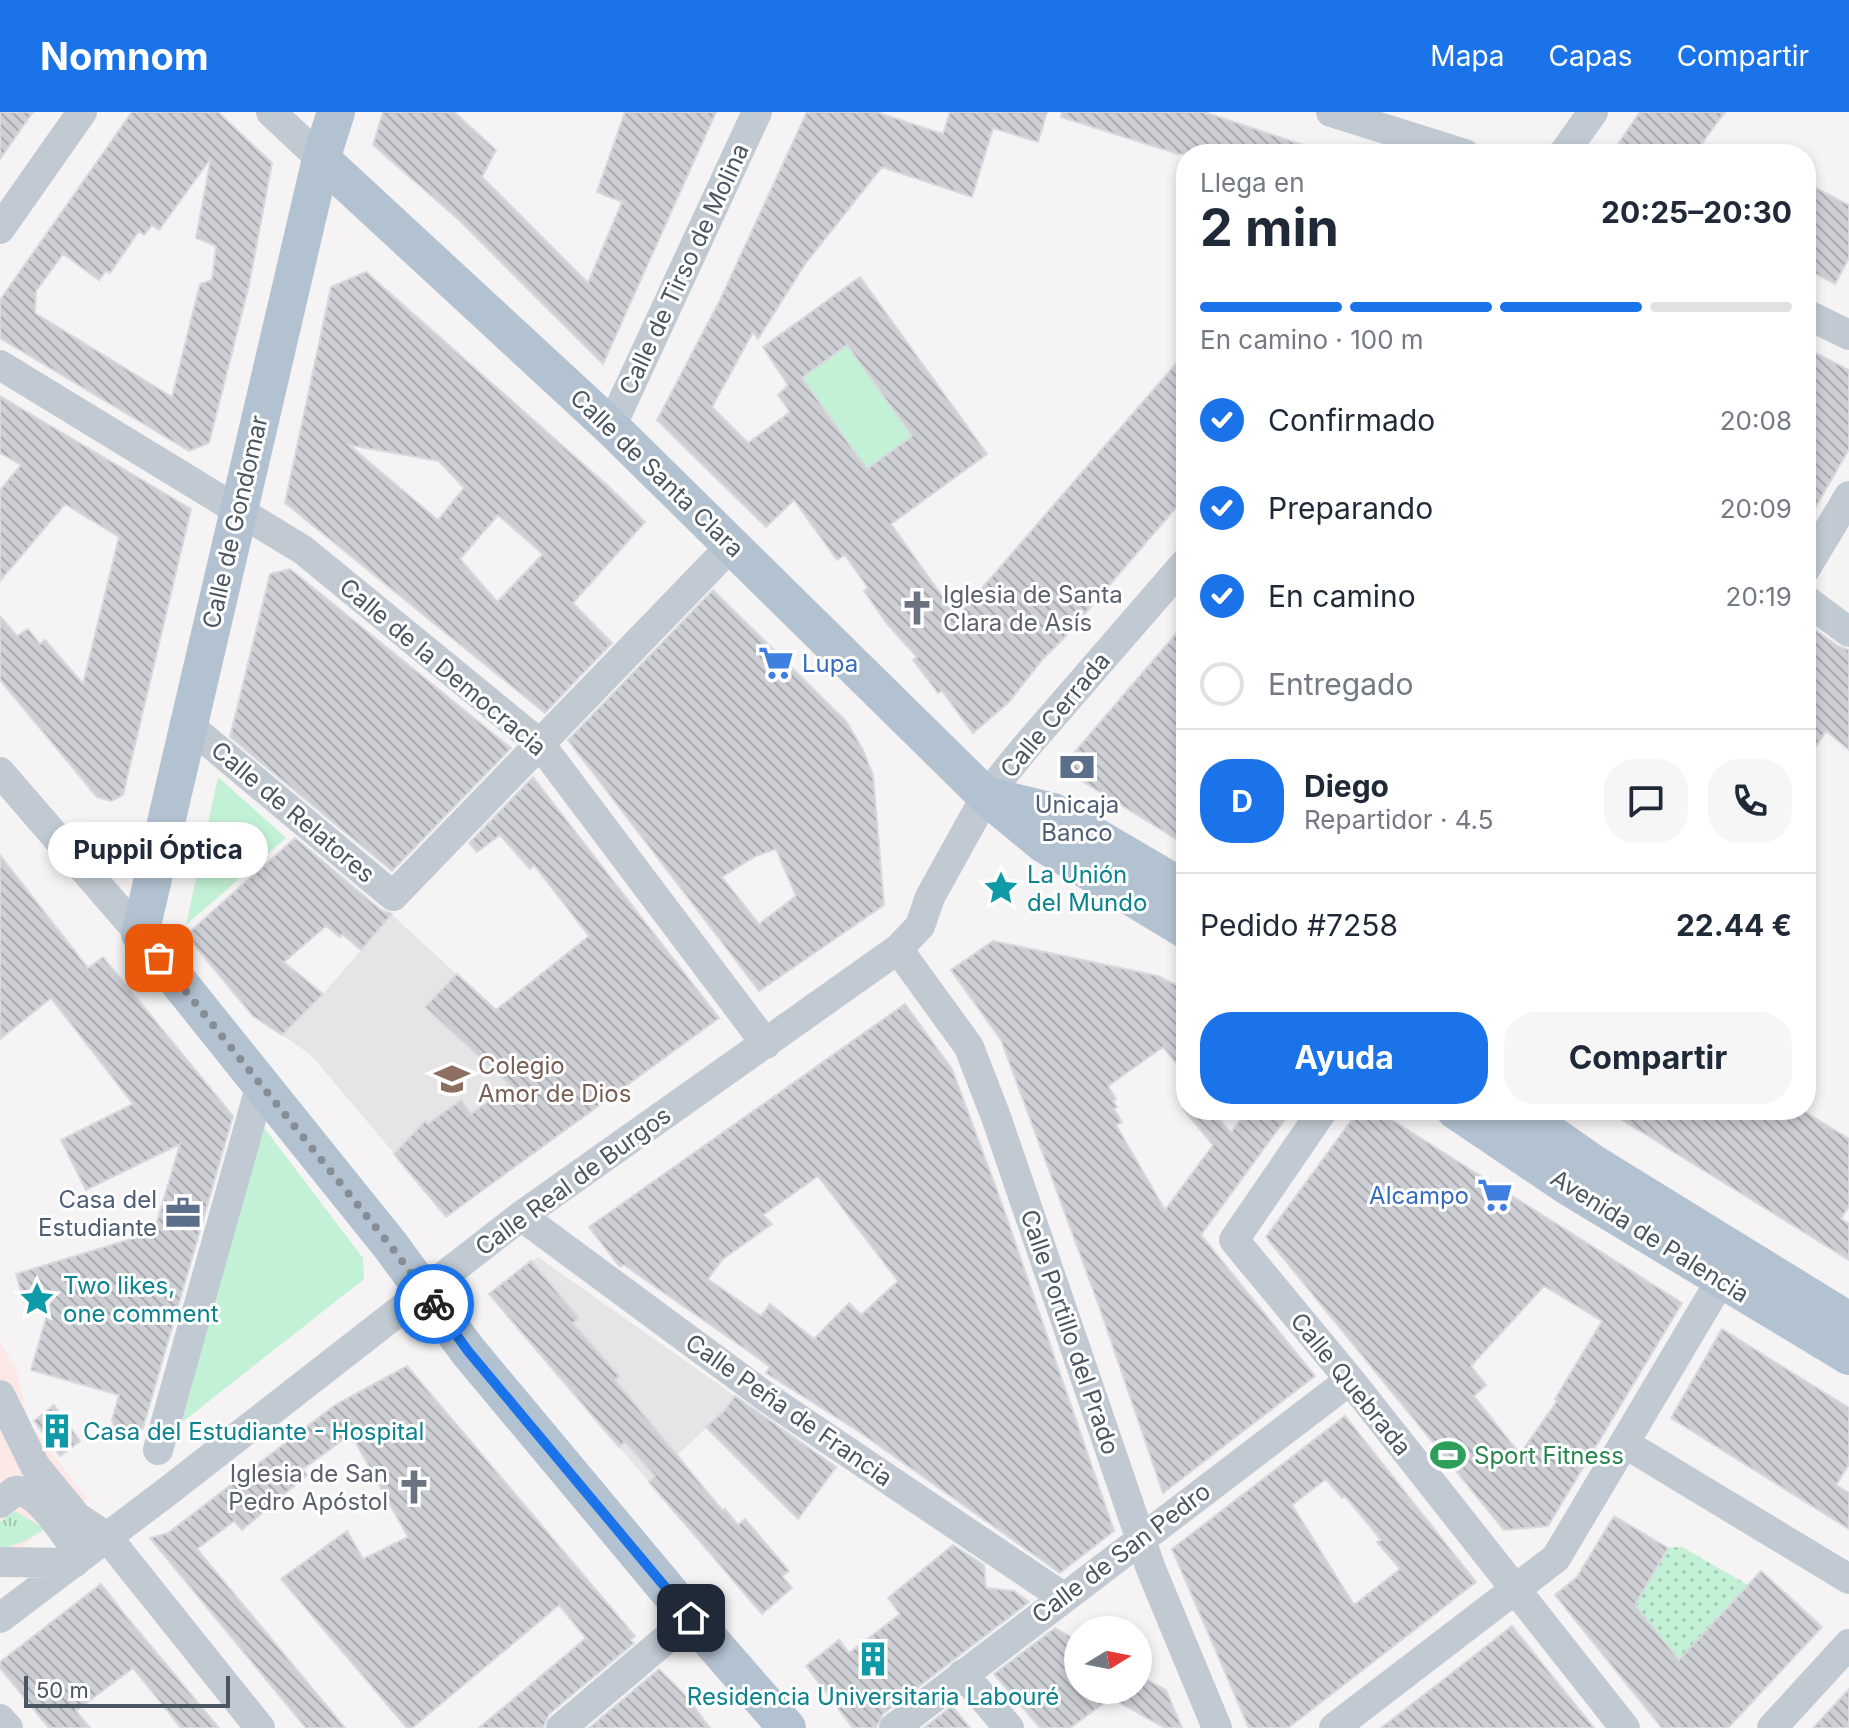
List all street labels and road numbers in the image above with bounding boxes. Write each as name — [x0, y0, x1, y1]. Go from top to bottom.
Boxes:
street label: Calle de Tirso de Molina — [613, 139, 755, 399]
street label: Calle de Santa Clara — [564, 383, 750, 563]
street label: Calle de Gondomar — [196, 413, 274, 631]
street label: Calle de la Democracia — [334, 572, 552, 762]
street label: Calle Cerrada — [994, 646, 1116, 784]
street label: Calle de Relatores — [205, 735, 381, 889]
street label: Calle Real de Burgos — [470, 1100, 676, 1262]
street label: Avenida de Palencia — [1546, 1163, 1754, 1309]
street label: Calle Portillo del Prado — [1014, 1206, 1126, 1458]
street label: Calle Quebrada — [1285, 1307, 1417, 1461]
street label: Calle Peña de Francia — [680, 1328, 898, 1492]
street label: Calle de San Pedro — [1026, 1477, 1216, 1629]

